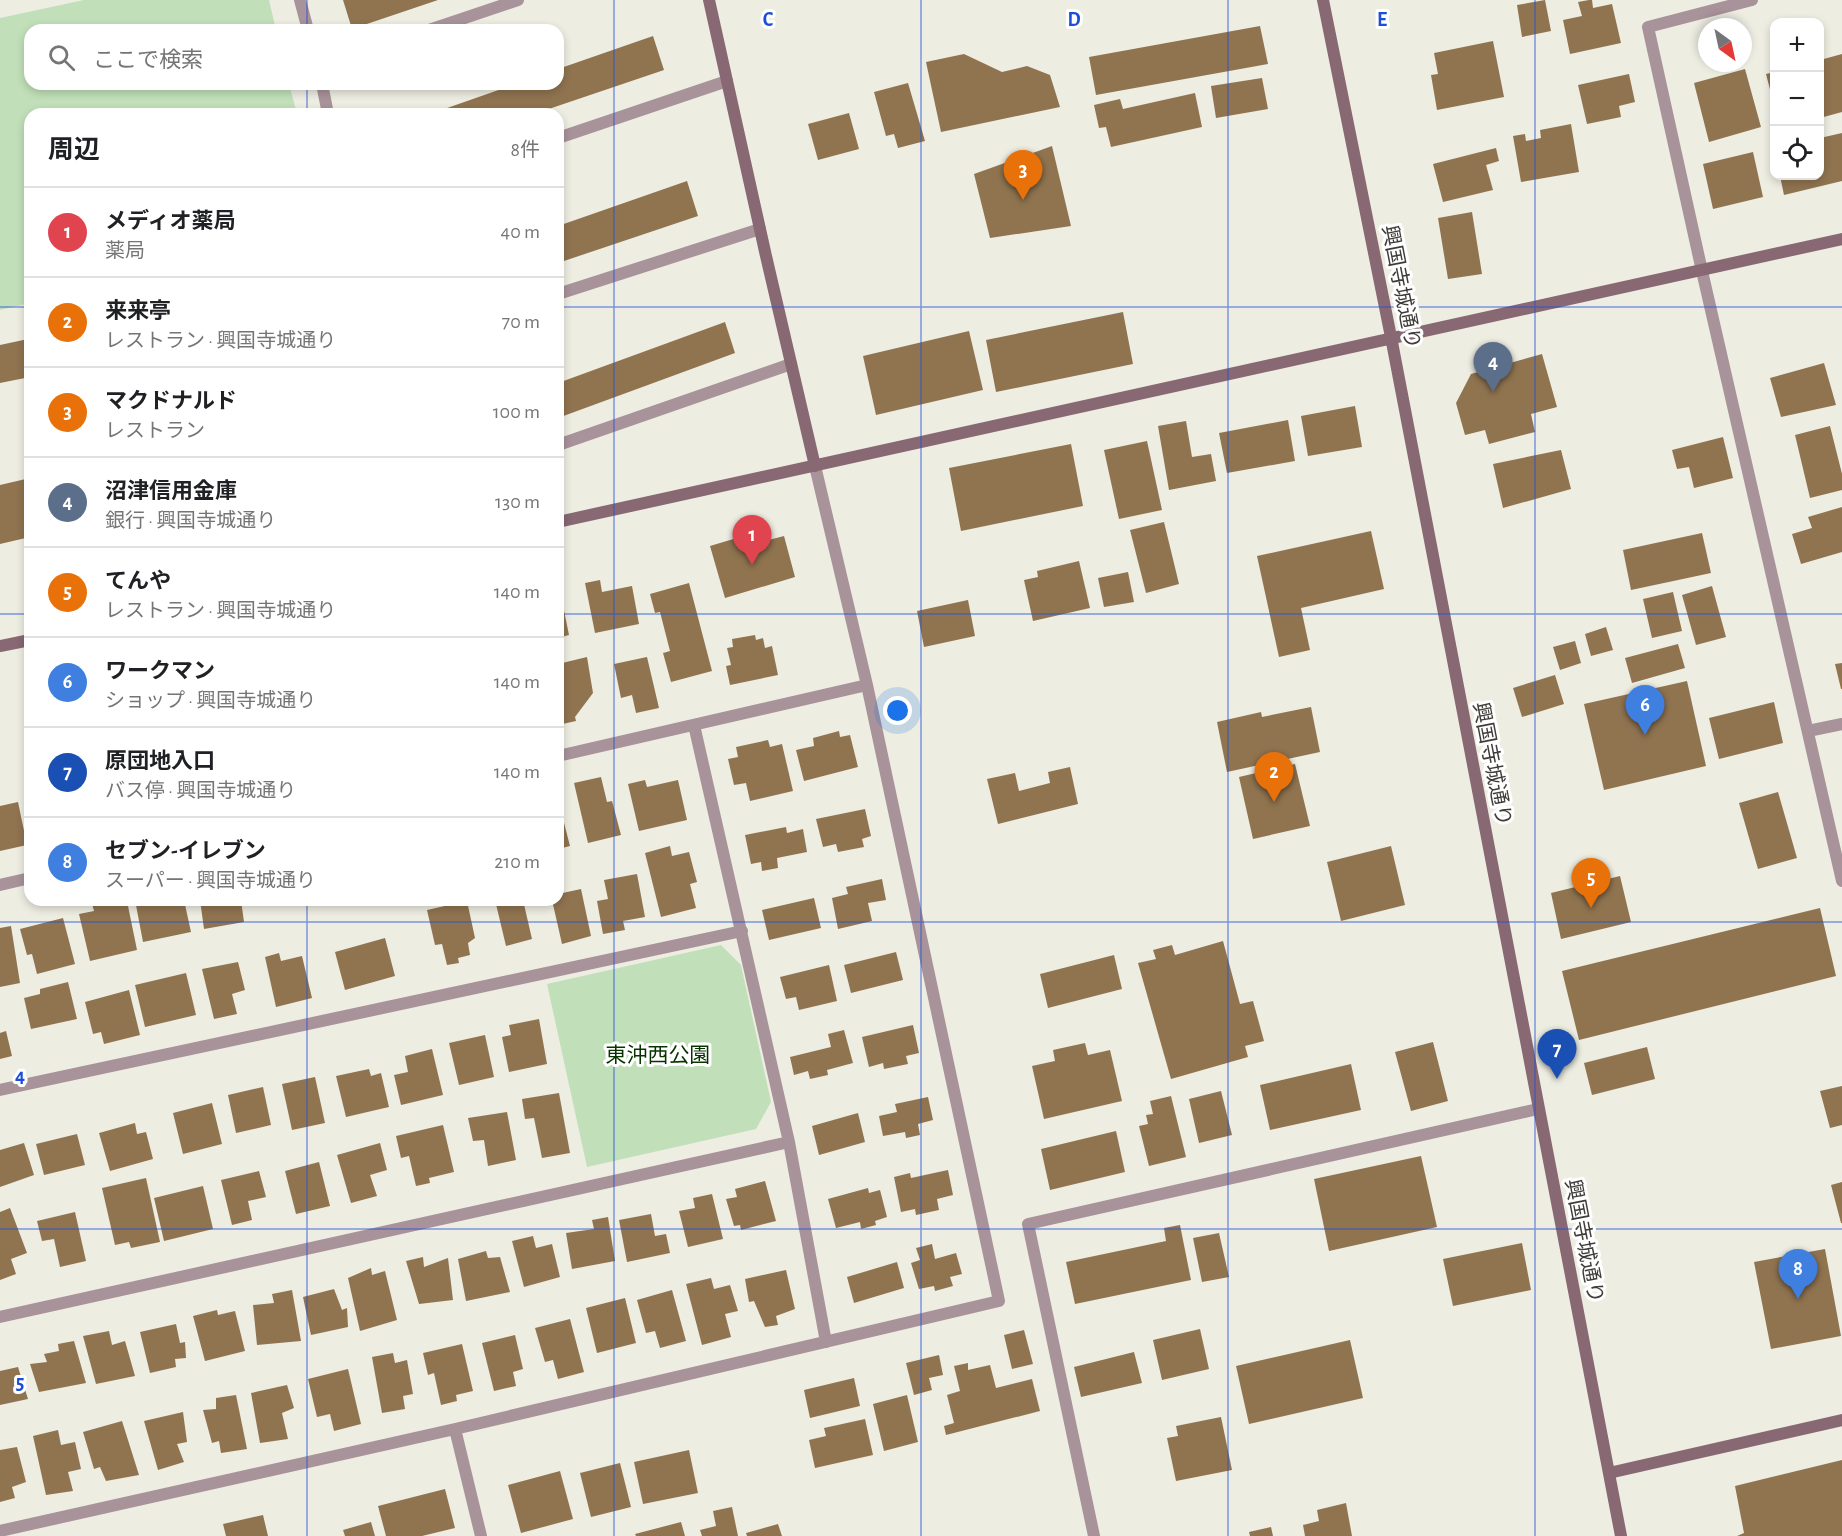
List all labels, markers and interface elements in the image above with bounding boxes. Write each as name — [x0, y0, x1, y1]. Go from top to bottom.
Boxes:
text: C — [763, 10, 774, 30]
text: D — [1067, 10, 1081, 30]
text: E — [1377, 10, 1387, 30]
north arrow — [1698, 18, 1752, 72]
map controls — [1770, 18, 1824, 180]
button: + — [1770, 18, 1824, 72]
search box — [24, 24, 564, 90]
icon: search — [45, 41, 78, 74]
text: ここで検索 — [93, 49, 203, 71]
button: − — [1770, 72, 1824, 126]
button: locate — [1770, 126, 1824, 180]
text: 周辺 — [48, 137, 100, 163]
text: 8件 — [511, 140, 540, 160]
pin: 3 — [1004, 150, 1042, 200]
text: メディオ薬局 — [105, 210, 235, 232]
text: 1 — [64, 222, 71, 242]
text: 40 m — [501, 222, 540, 242]
street label: 興国寺城通り — [1379, 223, 1424, 351]
text: 薬局 — [105, 241, 145, 261]
text: 来来亭 — [105, 300, 171, 322]
text: 2 — [63, 312, 72, 332]
text: 70 m — [502, 312, 540, 332]
text: レストラン · 興国寺城通り — [105, 331, 336, 351]
pin: 4 — [1474, 342, 1512, 392]
text: マクドナルド — [105, 390, 237, 412]
text: 3 — [63, 402, 72, 422]
text: 100 m — [493, 402, 540, 422]
text: レストラン — [105, 421, 205, 441]
text: 沼津信用金庫 — [105, 480, 237, 502]
text: 4 — [62, 492, 73, 512]
text: 130 m — [495, 492, 540, 512]
text: 銀行 · 興国寺城通り — [105, 511, 276, 531]
pin: 1 — [732, 516, 771, 565]
text: てんや — [105, 570, 171, 592]
text: 5 — [63, 582, 72, 602]
text: 140 m — [494, 582, 540, 602]
text: レストラン · 興国寺城通り — [105, 601, 336, 621]
text: ワークマン — [105, 660, 215, 682]
text: 6 — [63, 672, 72, 692]
text: 140 m — [494, 672, 540, 692]
pin: 6 — [1626, 686, 1664, 735]
text: ショップ · 興国寺城通り — [105, 691, 316, 711]
your location — [883, 696, 912, 725]
street label: 興国寺城通り — [1470, 700, 1515, 828]
text: 原団地入口 — [105, 750, 215, 772]
pin: 2 — [1254, 752, 1294, 802]
text: 7 — [63, 762, 72, 782]
text: 140 m — [494, 762, 540, 782]
text: バス停 · 興国寺城通り — [105, 781, 296, 801]
text: セブン-イレブン — [105, 840, 266, 862]
text: 8 — [63, 852, 72, 872]
text: 210 m — [494, 852, 540, 872]
pin: 5 — [1572, 858, 1610, 908]
text: スーパー · 興国寺城通り — [105, 871, 316, 891]
pin: 7 — [1538, 1030, 1576, 1079]
park label: 東沖西公園 — [606, 1044, 711, 1066]
text: 4 — [15, 1066, 25, 1086]
street label: 興国寺城通り — [1562, 1177, 1607, 1305]
pin: 8 — [1778, 1250, 1818, 1299]
text: 5 — [16, 1373, 24, 1393]

